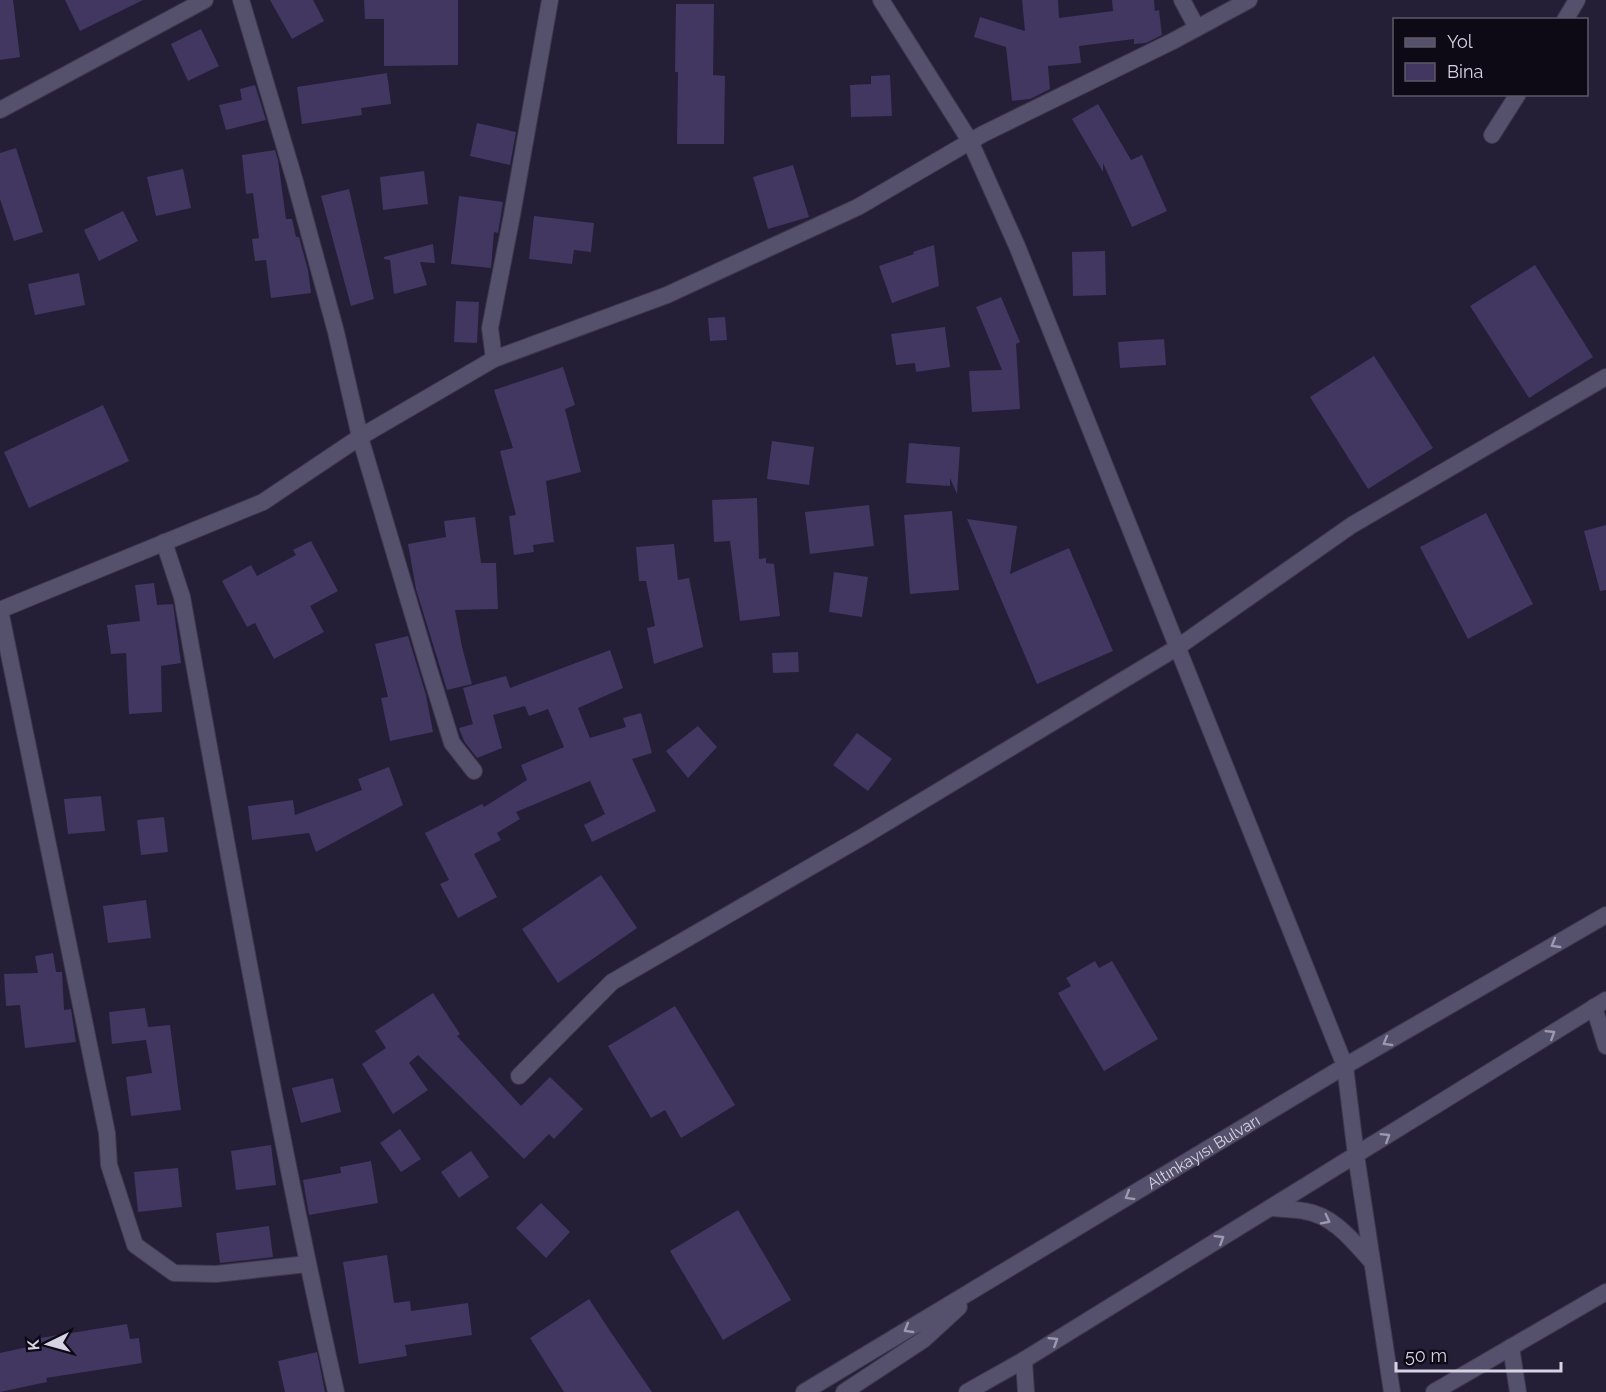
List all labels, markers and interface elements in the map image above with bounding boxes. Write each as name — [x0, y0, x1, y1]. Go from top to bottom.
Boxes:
legend — [1393, 18, 1588, 96]
text: Yol — [1447, 31, 1473, 52]
text: Bina — [1447, 61, 1483, 82]
one-way arrow — [1551, 937, 1562, 949]
one-way arrow — [1545, 1029, 1555, 1041]
one-way arrow — [1383, 1035, 1393, 1047]
street label: Altınkayısı Bulvarı — [1143, 1110, 1263, 1193]
one-way arrow — [1380, 1132, 1390, 1144]
one-way arrow — [1125, 1189, 1135, 1200]
one-way arrow — [1320, 1213, 1331, 1224]
one-way arrow — [1214, 1235, 1224, 1247]
north arrow — [18, 1314, 78, 1374]
one-way arrow — [904, 1322, 914, 1334]
scale bar — [1396, 1335, 1561, 1373]
one-way arrow — [1048, 1337, 1058, 1349]
text: K — [24, 1339, 43, 1351]
text: 50 m — [1405, 1345, 1447, 1366]

